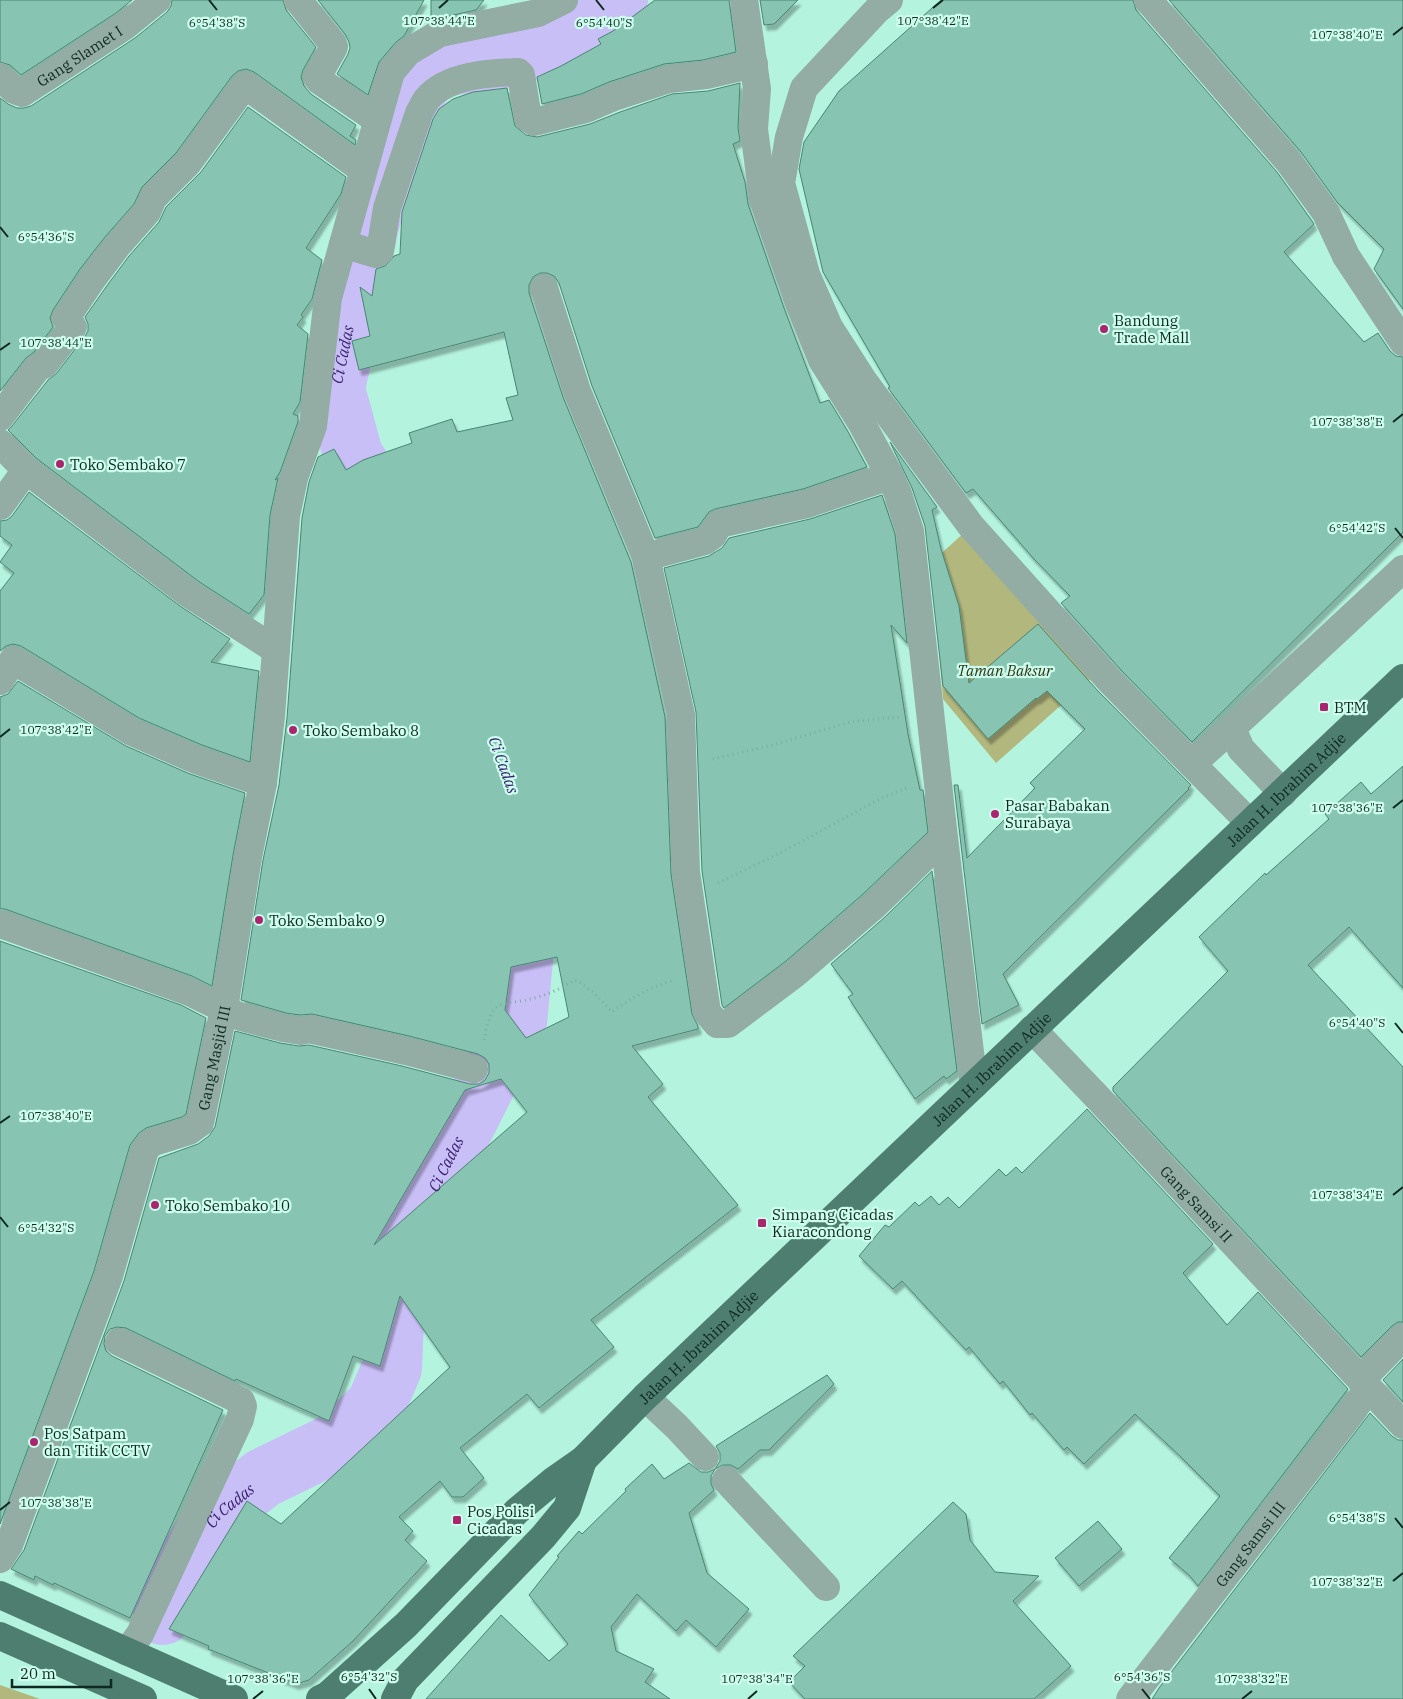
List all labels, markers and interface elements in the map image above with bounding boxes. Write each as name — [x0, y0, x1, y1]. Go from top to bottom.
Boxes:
text: 107°38'44"E — [403, 13, 475, 28]
text: 107°38'42"E — [897, 13, 969, 28]
text: 6°54'38"S — [189, 15, 245, 30]
text: 6°54'40"S — [576, 15, 632, 30]
street label: Gang Slamet I — [33, 21, 126, 90]
text: 107°38'40"E — [1311, 27, 1383, 42]
text: 6°54'36"S — [18, 229, 74, 244]
place label: Bandung Trade Mall — [1114, 311, 1189, 347]
water label: Ci Cadas — [326, 323, 358, 385]
marker: Bandung Trade Mall — [1098, 323, 1110, 335]
text: 107°38'44"E — [20, 335, 92, 350]
text: 107°38'38"E — [1311, 414, 1383, 429]
place label: Toko Sembako 7 — [70, 455, 186, 474]
marker: Toko Sembako 7 — [54, 458, 66, 470]
text: 6°54'42"S — [1329, 520, 1385, 535]
park label: Taman Baksur — [957, 661, 1053, 680]
place label: BTM — [1334, 698, 1367, 717]
marker: BTM — [1318, 701, 1330, 713]
place label: Toko Sembako 8 — [303, 721, 419, 740]
text: 107°38'42"E — [20, 722, 92, 737]
marker: Toko Sembako 8 — [287, 724, 299, 736]
street label: Jalan H. Ibrahim Adjie — [1222, 728, 1350, 850]
water label: Ci Cadas — [485, 734, 524, 796]
place label: Pasar Babakan Surabaya — [1005, 796, 1110, 832]
text: 107°38'36"E — [1311, 800, 1383, 815]
marker: Pasar Babakan Surabaya — [989, 808, 1001, 820]
place label: Toko Sembako 9 — [269, 911, 385, 930]
marker: Toko Sembako 9 — [253, 914, 265, 926]
street label: Gang Masjid III — [193, 1004, 234, 1112]
street label: Jalan H. Ibrahim Adjie — [928, 1007, 1055, 1130]
text: 6°54'40"S — [1329, 1015, 1385, 1030]
text: 107°38'40"E — [20, 1108, 92, 1123]
water label: Ci Cadas — [423, 1133, 468, 1195]
street label: Gang Samsi II — [1156, 1161, 1237, 1246]
text: 107°38'34"E — [1311, 1187, 1383, 1202]
place label: Toko Sembako 10 — [165, 1196, 290, 1215]
marker: Toko Sembako 10 — [149, 1199, 161, 1211]
place label: Simpang Cicadas Kiaracondong — [772, 1205, 894, 1241]
marker: Simpang Cicadas Kiaracondong — [756, 1217, 768, 1229]
text: 6°54'32"S — [18, 1220, 74, 1235]
street label: Jalan H. Ibrahim Adjie — [634, 1285, 762, 1408]
place label: Pos Satpam dan Titik CCTV — [44, 1424, 150, 1460]
marker: Pos Satpam dan Titik CCTV — [28, 1436, 40, 1448]
water label: Ci Cadas — [201, 1479, 258, 1531]
text: 107°38'38"E — [20, 1495, 92, 1510]
street label: Gang Samsi III — [1211, 1497, 1289, 1590]
place label: Pos Polisi Cicadas — [467, 1502, 534, 1538]
text: 6°54'38"S — [1329, 1510, 1385, 1525]
marker: Pos Polisi Cicadas — [451, 1514, 463, 1526]
text: 107°38'32"E — [1311, 1574, 1383, 1589]
scale bar — [12, 1656, 111, 1688]
text: 20 m — [20, 1664, 56, 1683]
text: 6°54'32"S — [341, 1669, 397, 1684]
text: 6°54'36"S — [1114, 1669, 1170, 1684]
text: 107°38'36"E — [227, 1671, 299, 1686]
text: 107°38'34"E — [721, 1671, 793, 1686]
text: 107°38'32"E — [1216, 1671, 1288, 1686]

